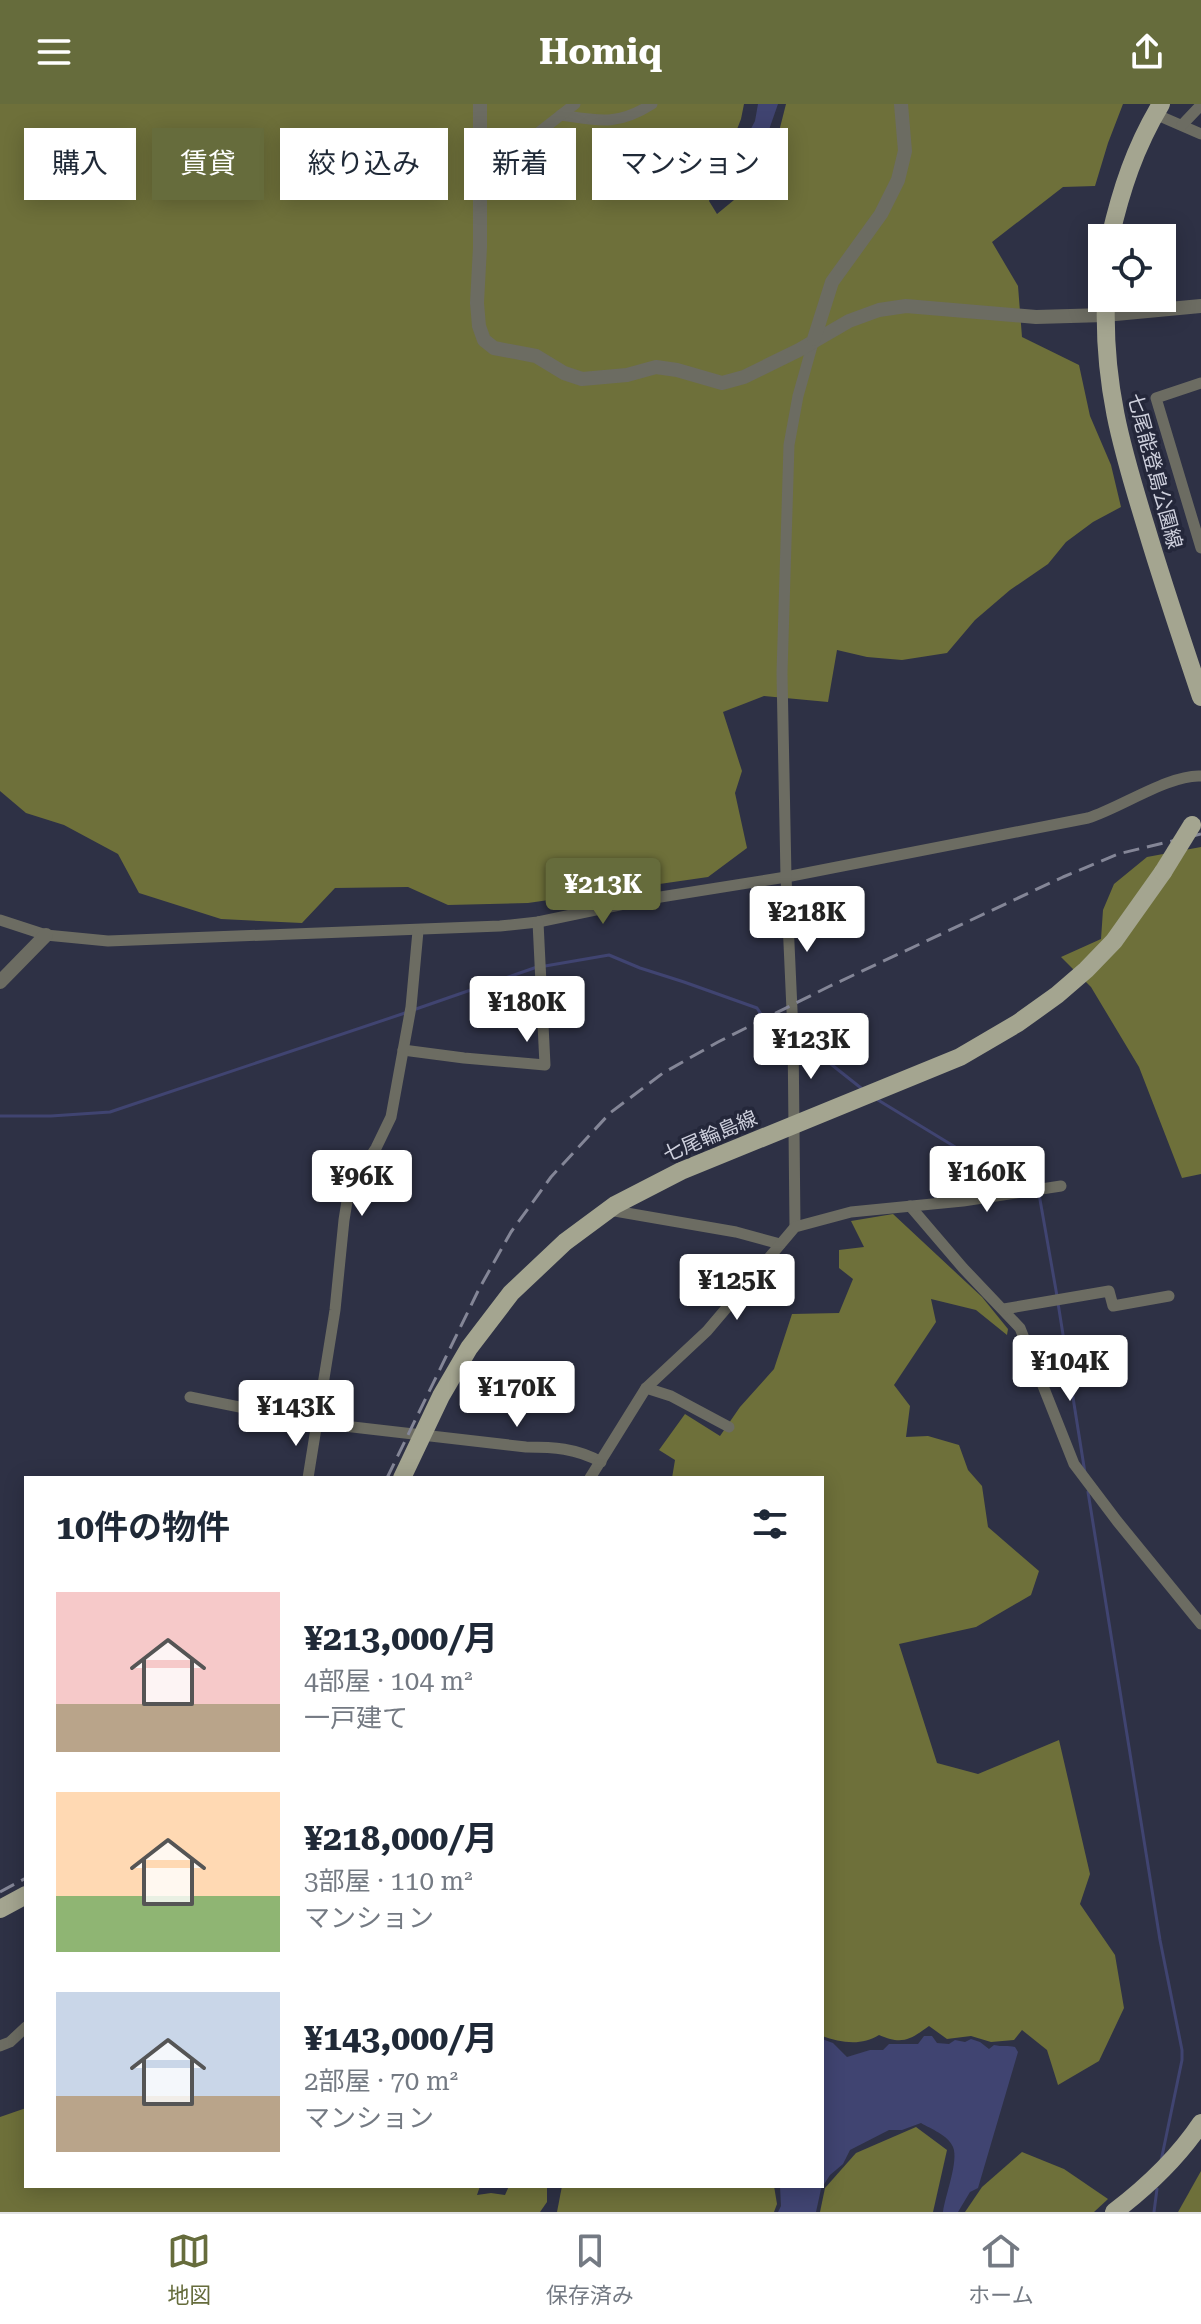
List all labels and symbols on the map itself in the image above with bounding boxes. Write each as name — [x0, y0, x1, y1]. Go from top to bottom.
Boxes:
street label: 七尾能登島公園線 — [1123, 391, 1187, 551]
pin: ¥213K — [547, 858, 659, 926]
pin: ¥218K — [751, 886, 863, 954]
pin: ¥180K — [471, 976, 583, 1044]
pin: ¥123K — [755, 1013, 867, 1081]
street label: 七尾輪島線 — [659, 1105, 761, 1167]
pin: ¥160K — [931, 1146, 1043, 1214]
pin: ¥96K — [315, 1150, 409, 1218]
pin: ¥125K — [681, 1254, 793, 1322]
pin: ¥104K — [1014, 1335, 1126, 1403]
pin: ¥170K — [461, 1361, 573, 1429]
pin: ¥143K — [240, 1380, 352, 1448]

